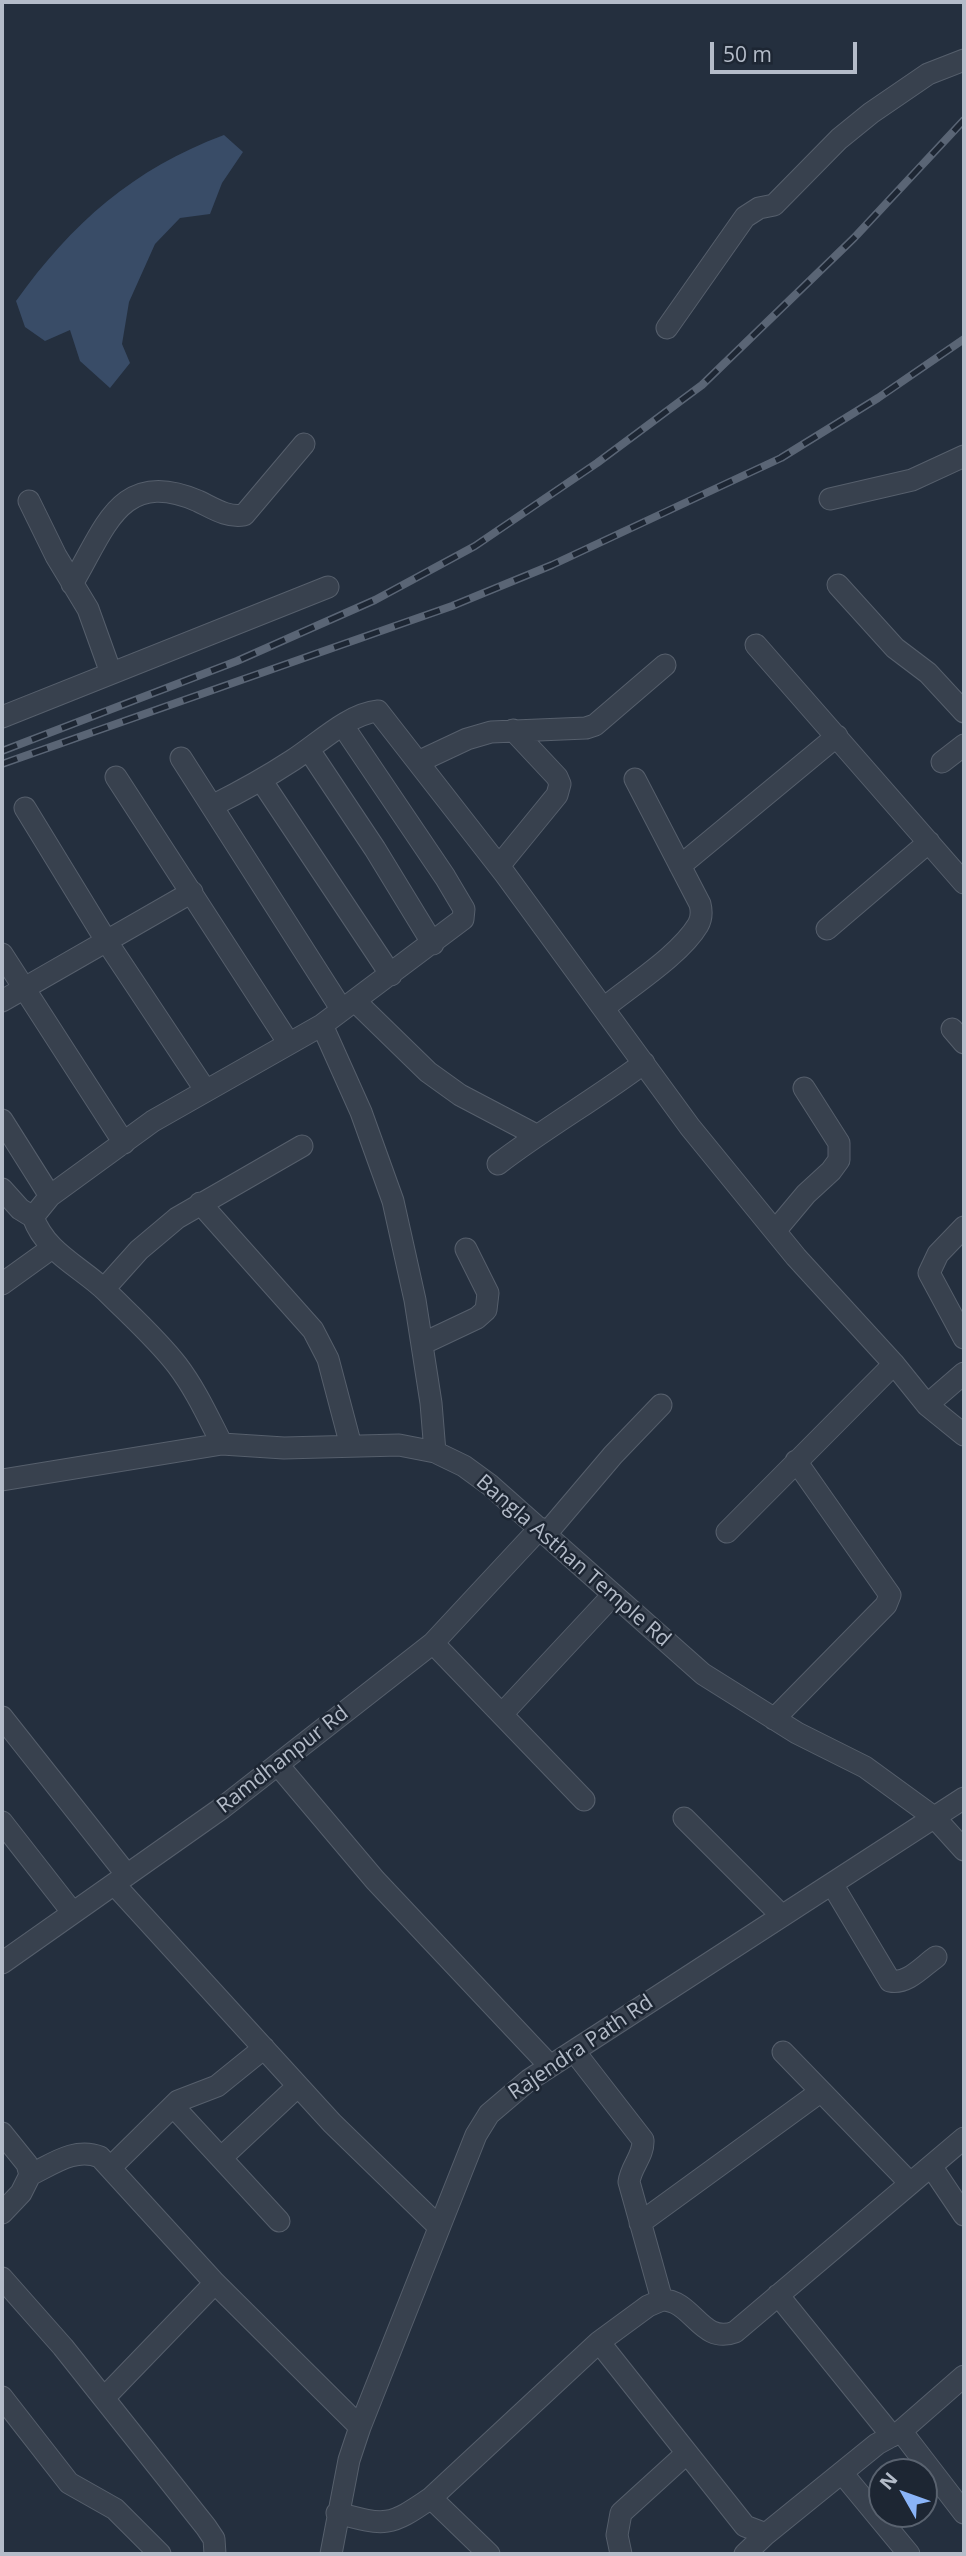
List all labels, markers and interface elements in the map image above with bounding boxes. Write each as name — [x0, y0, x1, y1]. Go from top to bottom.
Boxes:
scale bar — [714, 28, 861, 72]
text: 50 m — [723, 40, 772, 68]
street label: Bangla Asthan Temple Rd — [471, 1470, 675, 1652]
street label: Ramdhanpur Rd — [212, 1701, 354, 1819]
street label: Rajendra Path Rd — [504, 1990, 658, 2106]
north arrow — [868, 2458, 938, 2528]
text: N — [874, 2467, 903, 2495]

